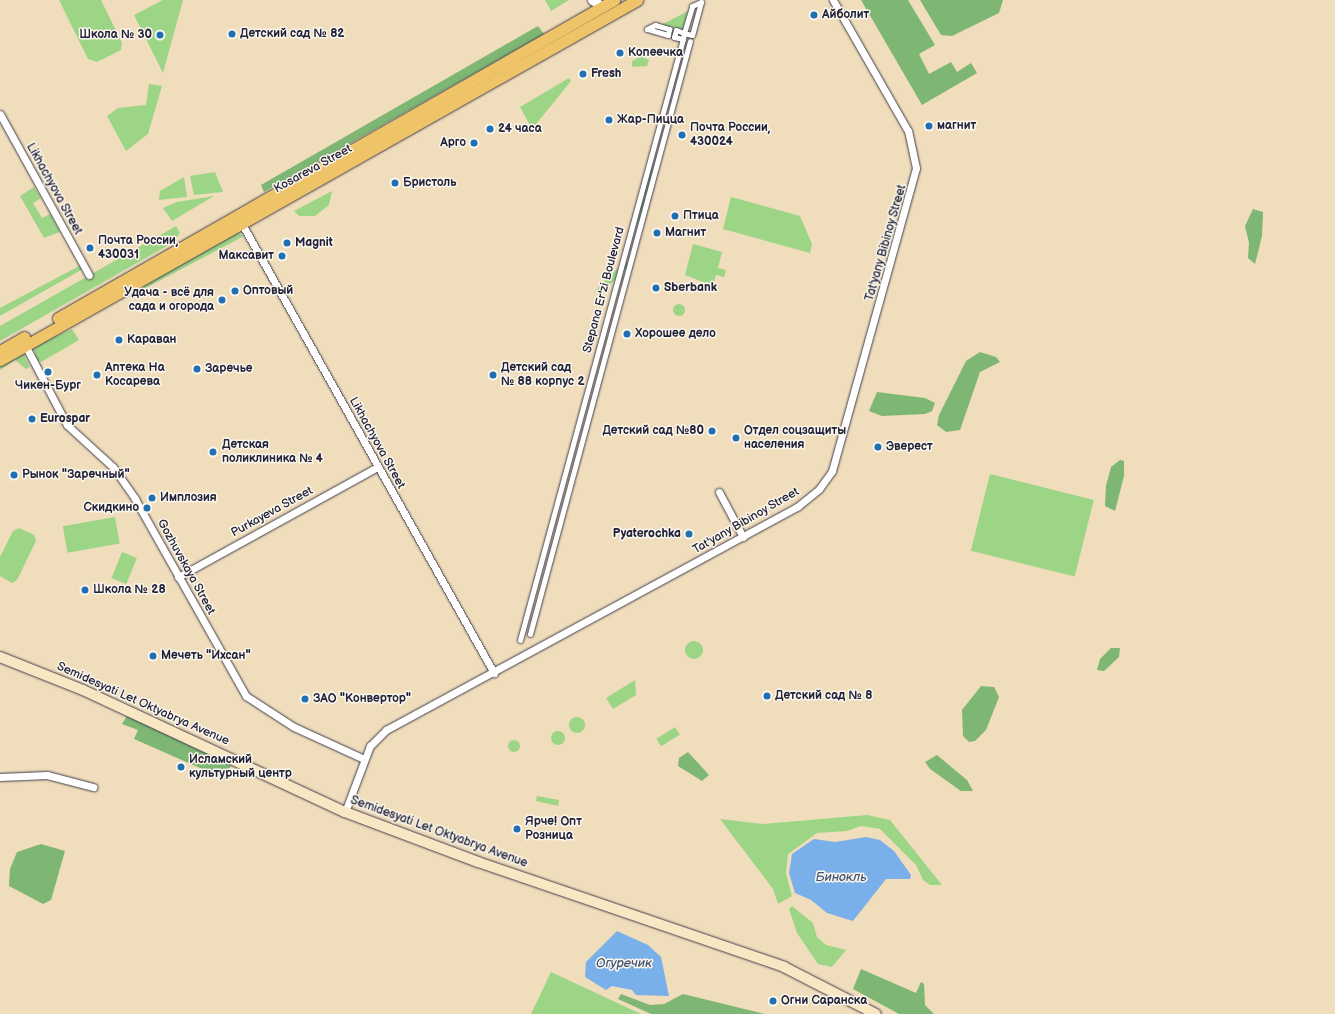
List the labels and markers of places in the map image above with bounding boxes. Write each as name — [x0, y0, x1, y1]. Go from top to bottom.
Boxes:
place label: Айболит — [822, 8, 869, 22]
marker: Айболит — [809, 10, 819, 20]
place label: Детский сад № 82 — [240, 27, 345, 41]
place label: Школа № 30 — [79, 28, 152, 42]
marker: Детский сад № 82 — [227, 29, 237, 39]
marker: Школа № 30 — [155, 30, 165, 40]
place label: Копеечка — [628, 46, 683, 60]
marker: Копеечка — [615, 48, 625, 58]
place label: Fresh — [591, 67, 621, 81]
marker: Fresh — [578, 69, 588, 79]
place label: Жар-Пицца — [617, 113, 684, 127]
marker: Жар-Пицца — [604, 115, 614, 125]
place label: магнит — [937, 119, 976, 133]
place label: Почта России, 430024 — [690, 121, 771, 149]
marker: магнит — [924, 121, 934, 131]
place label: 24 часа — [498, 122, 542, 136]
marker: 24 часа — [485, 124, 495, 134]
marker: Почта России, 430024 — [677, 130, 687, 140]
place label: Арго — [440, 136, 466, 150]
marker: Арго — [469, 138, 479, 148]
place label: Бристоль — [403, 176, 456, 190]
marker: Бристоль — [390, 178, 400, 188]
place label: Птица — [683, 209, 719, 223]
marker: Птица — [670, 211, 680, 221]
place label: Магнит — [665, 226, 706, 240]
marker: Магнит — [652, 228, 662, 238]
place label: Почта России, 430031 — [98, 234, 179, 262]
place label: Magnit — [295, 236, 333, 250]
marker: Magnit — [282, 238, 292, 248]
marker: Почта России, 430031 — [85, 243, 95, 253]
place label: Максавит — [219, 249, 274, 263]
marker: Максавит — [277, 251, 287, 261]
place label: Sberbank — [664, 281, 717, 295]
marker: Sberbank — [651, 283, 661, 293]
place label: Оптовый — [243, 284, 293, 298]
place label: Удача - всё для сада и огорода — [124, 286, 214, 314]
marker: Оптовый — [230, 286, 240, 296]
marker: Удача - всё для сада и огорода — [217, 295, 227, 305]
place label: Хорошее дело — [635, 327, 716, 341]
marker: Хорошее дело — [622, 329, 632, 339]
place label: Караван — [127, 333, 176, 347]
marker: Караван — [114, 335, 124, 345]
place label: Аптека На Косарева — [105, 361, 165, 389]
place label: Детский сад № 88 корпус 2 — [501, 361, 585, 389]
place label: Заречье — [205, 362, 252, 376]
marker: Заречье — [192, 364, 202, 374]
marker: Чикен-Бург — [43, 367, 53, 377]
marker: Аптека На Косарева — [92, 370, 102, 380]
marker: Детский сад № 88 корпус 2 — [488, 370, 498, 380]
place label: Чикен-Бург — [15, 379, 81, 393]
place label: Eurospar — [40, 412, 90, 426]
marker: Eurospar — [27, 414, 37, 424]
place label: Детский сад №80 — [602, 424, 704, 438]
place label: Отдел соцзащиты населения — [744, 424, 846, 452]
marker: Детский сад №80 — [707, 426, 717, 436]
marker: Отдел соцзащиты населения — [731, 433, 741, 443]
place label: Детская поликлиника № 4 — [222, 438, 323, 466]
place label: Эверест — [886, 440, 933, 454]
marker: Эверест — [873, 442, 883, 452]
marker: Детская поликлиника № 4 — [207, 446, 219, 458]
place label: Рынок "Заречный" — [22, 468, 130, 482]
marker: Рынок "Заречный" — [9, 470, 19, 480]
place label: Имплозия — [160, 491, 217, 505]
marker: Имплозия — [147, 493, 157, 503]
place label: Скидкино — [84, 501, 139, 515]
marker: Скидкино — [142, 503, 152, 513]
place label: Pyaterochka — [613, 527, 681, 541]
marker: Pyaterochka — [684, 529, 694, 539]
place label: Школа № 28 — [93, 583, 166, 597]
marker: Школа № 28 — [80, 585, 90, 595]
place label: Мечеть "Ихсан" — [161, 649, 251, 663]
marker: Мечеть "Ихсан" — [148, 651, 158, 661]
place label: Детский сад № 8 — [775, 689, 872, 703]
marker: Детский сад № 8 — [762, 691, 772, 701]
place label: ЗАО "Конвертор" — [313, 692, 411, 706]
marker: ЗАО "Конвертор" — [300, 694, 310, 704]
place label: Исламский культурный центр — [189, 753, 292, 781]
marker: Исламский культурный центр — [176, 762, 186, 772]
place label: Ярче! Опт Розница — [525, 815, 582, 843]
marker: Ярче! Опт Розница — [512, 824, 522, 834]
place label: Огни Саранска — [781, 994, 867, 1008]
marker: Огни Саранска — [768, 996, 778, 1006]

